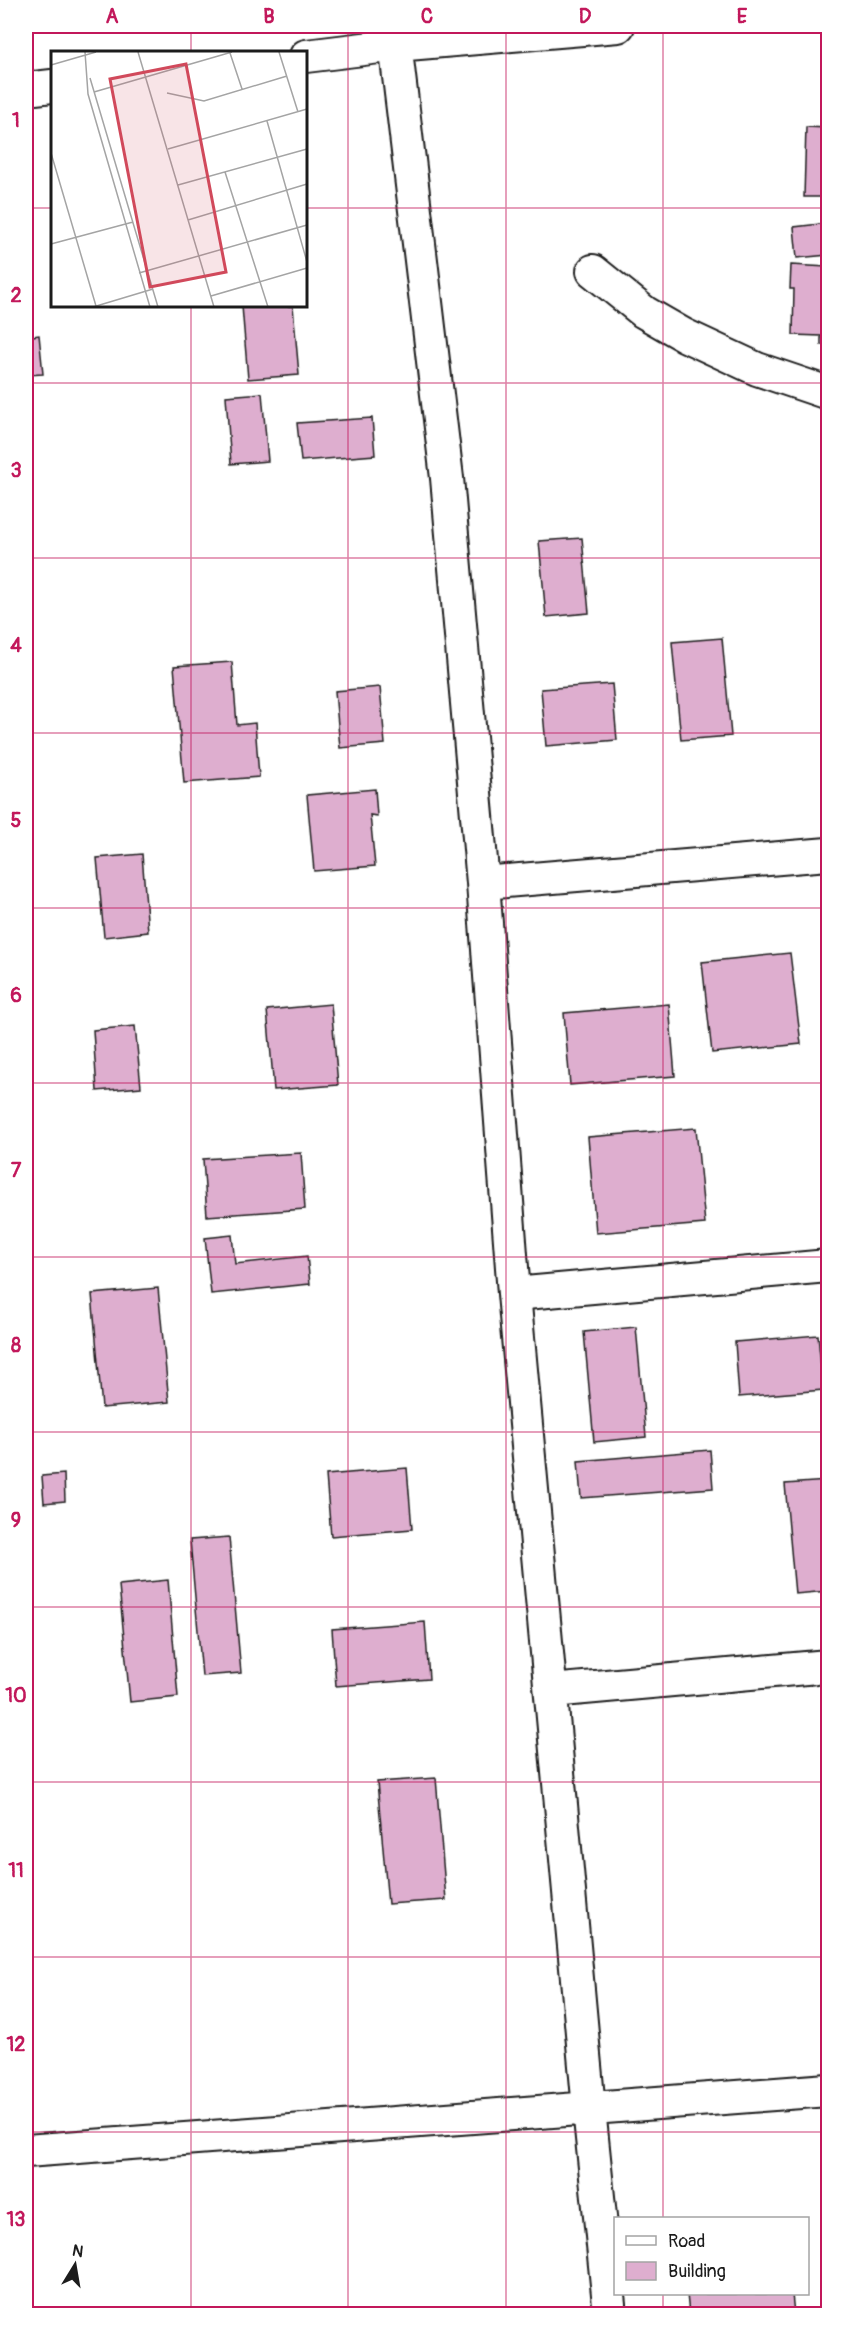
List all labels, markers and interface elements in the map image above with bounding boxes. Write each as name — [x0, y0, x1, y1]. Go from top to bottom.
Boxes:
text: A — [106, 4, 119, 29]
text: B — [263, 4, 275, 29]
text: C — [421, 4, 433, 29]
text: D — [579, 4, 592, 29]
text: E — [737, 4, 748, 29]
inset map — [51, 51, 308, 308]
text: 1 — [12, 108, 20, 133]
text: 2 — [10, 283, 22, 308]
text: 3 — [10, 458, 22, 483]
text: 4 — [10, 633, 22, 658]
text: 5 — [11, 808, 22, 833]
text: 6 — [10, 983, 22, 1008]
text: 7 — [11, 1158, 22, 1183]
text: 8 — [11, 1333, 21, 1358]
text: 9 — [11, 1508, 21, 1533]
text: 10 — [5, 1683, 27, 1708]
text: 11 — [8, 1858, 24, 1883]
text: 12 — [7, 2032, 26, 2057]
text: 13 — [7, 2207, 25, 2232]
legend — [614, 2217, 809, 2295]
text: Road — [668, 2230, 705, 2253]
north arrow — [45, 2235, 105, 2295]
text: N — [70, 2240, 85, 2262]
text: Building — [668, 2260, 726, 2283]

